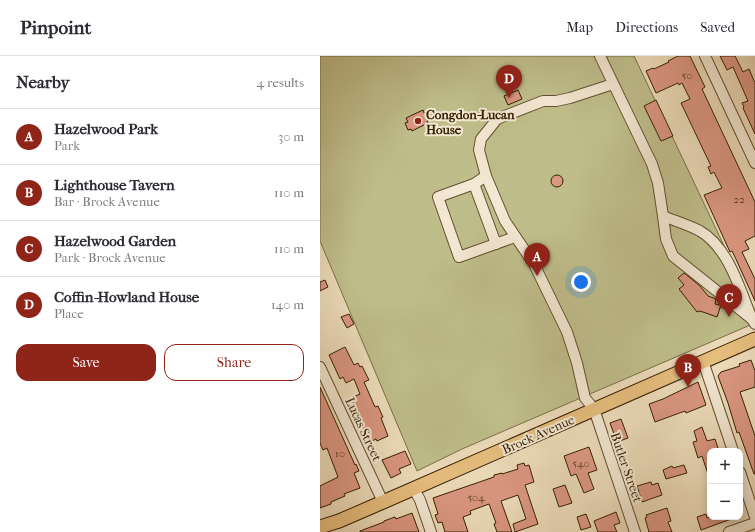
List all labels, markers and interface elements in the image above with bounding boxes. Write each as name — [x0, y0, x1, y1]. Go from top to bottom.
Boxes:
text: Pinpoint — [20, 17, 91, 39]
text: Map — [566, 19, 593, 36]
text: Directions — [615, 19, 678, 36]
text: Saved — [700, 19, 735, 36]
pin: D — [496, 65, 522, 98]
house number: 50 — [682, 69, 692, 82]
text: Nearby — [16, 72, 70, 92]
text: 4 results — [257, 75, 304, 90]
place label: Congdon-Lucan House — [426, 107, 515, 137]
marker: Congdon-Lucan House — [413, 116, 423, 126]
text: Hazelwood Park — [54, 120, 158, 138]
text: A — [25, 129, 33, 144]
text: 30 m — [278, 129, 304, 144]
text: Park — [54, 138, 80, 153]
text: Lighthouse Tavern — [54, 176, 175, 194]
text: B — [25, 185, 33, 200]
text: 110 m — [274, 185, 304, 200]
house number: 22 — [733, 193, 745, 206]
text: Bar · Brock Avenue — [54, 194, 160, 209]
text: Hazelwood Garden — [54, 232, 176, 250]
text: C — [25, 241, 33, 256]
text: 110 m — [274, 241, 304, 256]
pin: A — [524, 243, 550, 276]
text: Park · Brock Avenue — [54, 250, 166, 265]
your location — [571, 272, 591, 292]
pin: C — [716, 284, 742, 317]
text: Coffin-Howland House — [54, 288, 199, 306]
text: D — [24, 297, 34, 312]
text: 140 m — [271, 297, 304, 312]
text: Place — [54, 306, 84, 321]
button: Save — [16, 344, 156, 381]
button: Share — [164, 344, 304, 381]
pin: B — [675, 354, 701, 387]
street label: Lucas Street — [342, 395, 385, 464]
street label: Brock Avenue — [500, 412, 577, 457]
street label: Butler Street — [608, 430, 646, 504]
house number: 10 — [335, 447, 345, 460]
map controls — [707, 448, 743, 520]
button: + — [707, 448, 743, 484]
house number: 540 — [572, 457, 590, 470]
button: − — [707, 484, 743, 520]
house number: 504 — [467, 491, 485, 504]

